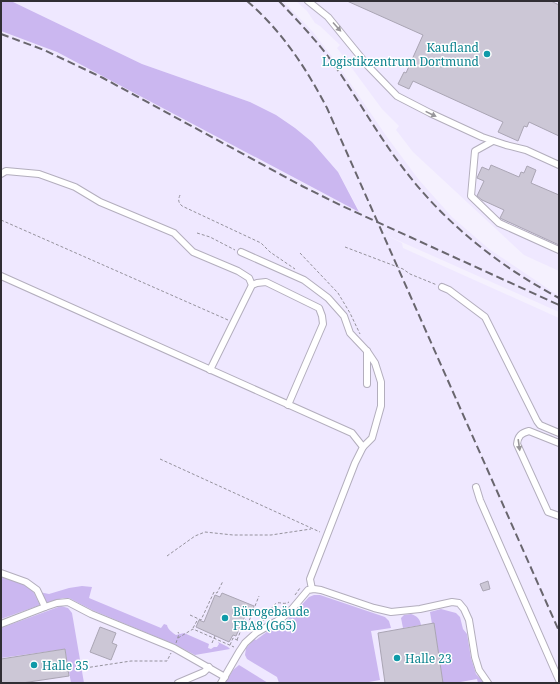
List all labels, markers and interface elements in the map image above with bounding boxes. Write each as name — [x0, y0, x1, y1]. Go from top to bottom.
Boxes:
one-way arrow — [332, 22, 341, 33]
place label: Kaufland Logistikzentrum Dortmund — [322, 39, 480, 70]
marker: Kaufland Logistikzentrum Dortmund — [482, 49, 492, 59]
one-way arrow — [426, 111, 437, 117]
one-way arrow — [516, 438, 522, 451]
place label: Bürogebäude FBA8 (G65) — [233, 603, 309, 634]
marker: Bürogebäude FBA8 (G65) — [220, 613, 230, 623]
place label: Halle 23 — [405, 650, 452, 667]
marker: Halle 23 — [392, 653, 402, 663]
place label: Halle 35 — [42, 657, 89, 674]
marker: Halle 35 — [29, 660, 39, 670]

